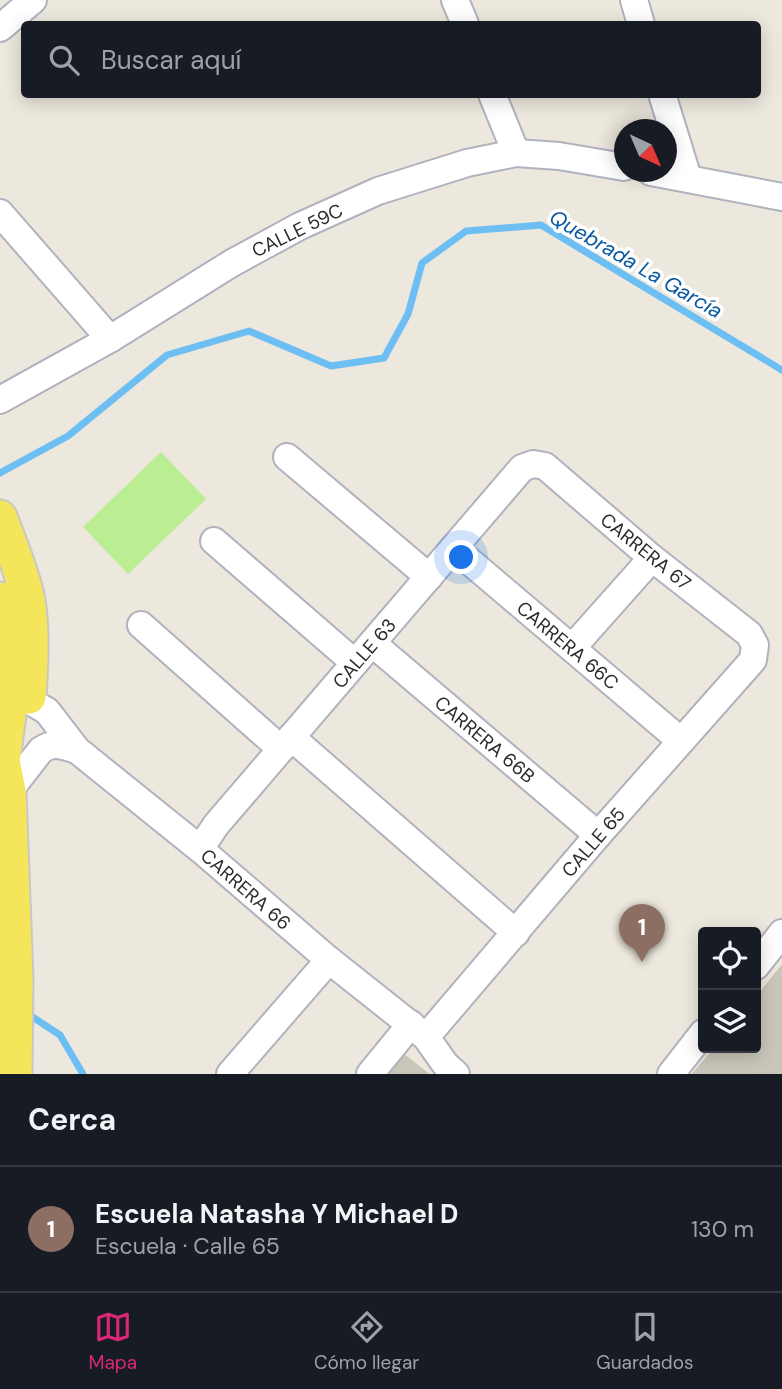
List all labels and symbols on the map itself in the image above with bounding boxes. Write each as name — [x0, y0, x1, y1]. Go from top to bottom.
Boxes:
north arrow — [614, 119, 677, 182]
street label: CALLE 59C — [248, 198, 347, 263]
water label: Quebrada La García — [544, 203, 728, 325]
street label: CARRERA 67 — [595, 507, 696, 596]
your location — [444, 540, 478, 574]
street label: CARRERA 66C — [512, 595, 624, 695]
street label: CALLE 63 — [327, 613, 402, 694]
street label: CARRERA 66B — [429, 690, 540, 789]
street label: CALLE 65 — [556, 802, 631, 883]
street label: CARRERA 66 — [195, 843, 296, 936]
pin: 1 — [619, 904, 665, 962]

